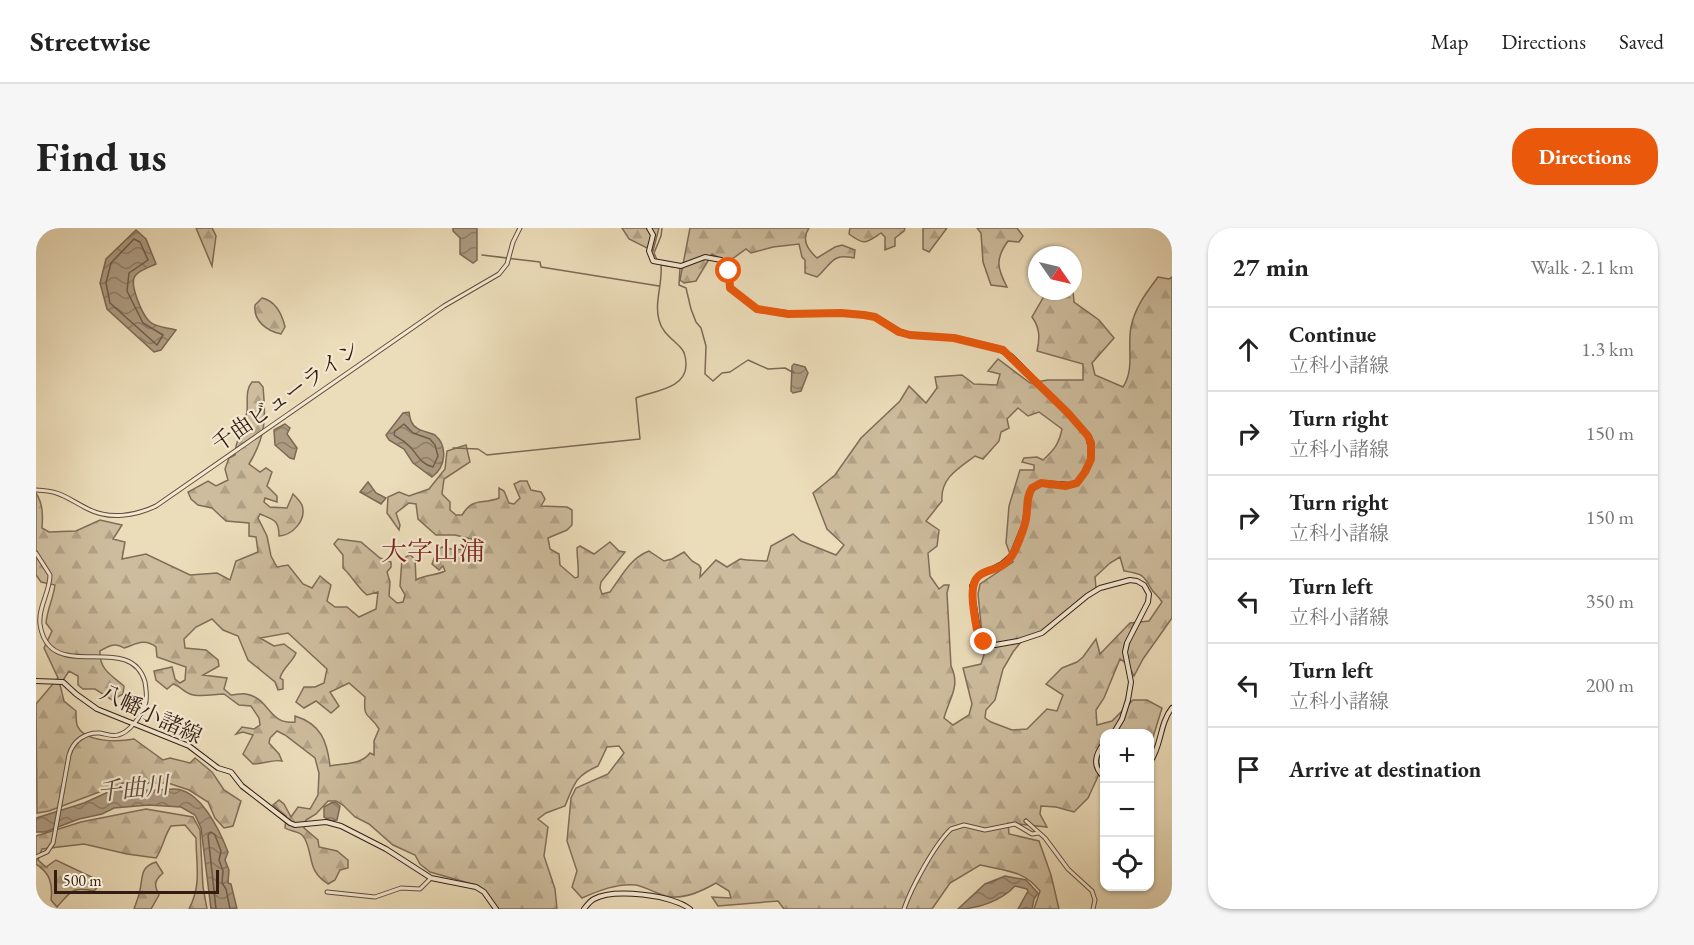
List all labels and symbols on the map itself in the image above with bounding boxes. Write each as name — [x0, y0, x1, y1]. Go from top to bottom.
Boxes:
north arrow — [1028, 246, 1082, 300]
route start — [715, 257, 741, 283]
street label: 千曲ビューライン — [206, 334, 366, 458]
district label: 大字山浦 — [381, 534, 485, 568]
route end — [970, 628, 996, 654]
street label: 八幡小諸線 — [95, 678, 207, 750]
water label: 千曲川 — [96, 769, 173, 807]
scale bar — [54, 867, 219, 894]

